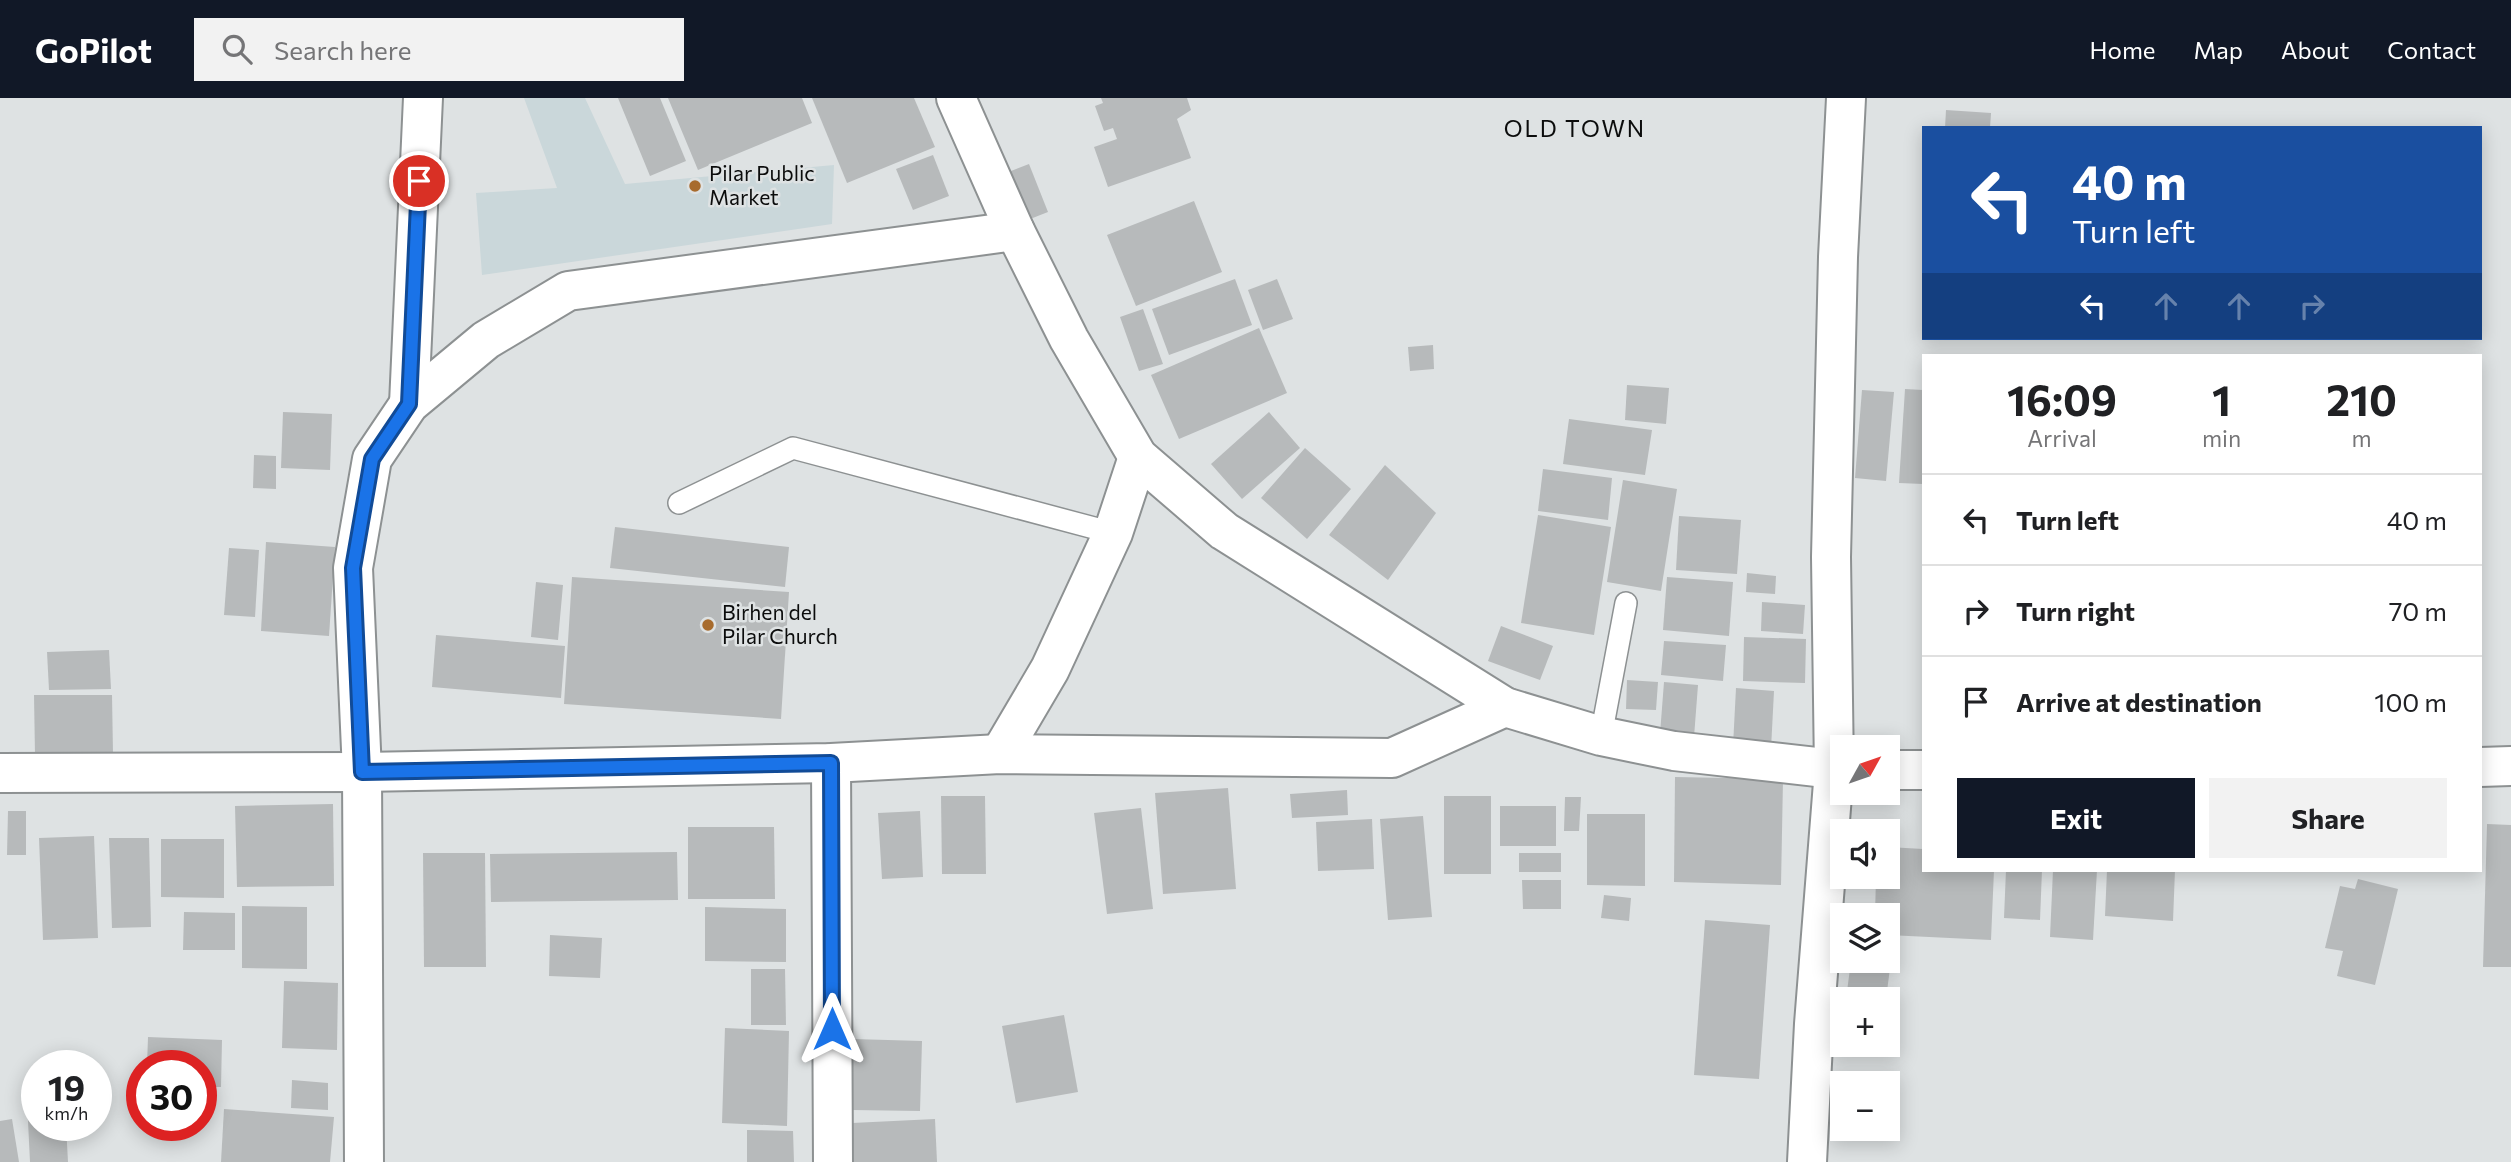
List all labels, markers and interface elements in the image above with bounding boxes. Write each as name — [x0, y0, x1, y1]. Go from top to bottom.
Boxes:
search box — [194, 18, 684, 81]
text: GoPilot — [35, 29, 152, 70]
icon: search — [218, 30, 256, 68]
text: Search here — [274, 34, 411, 65]
text: Home — [2090, 35, 2156, 64]
text: Map — [2194, 35, 2243, 64]
text: About — [2281, 35, 2349, 64]
text: Contact — [2387, 35, 2476, 64]
district label: OLD TOWN — [1504, 114, 1646, 142]
text: 40 m — [2072, 150, 2187, 210]
pin — [389, 151, 449, 211]
icon: left — [1957, 154, 2048, 245]
place label: Pilar Public Market — [709, 160, 815, 209]
icon: arrive — [400, 162, 438, 200]
marker: Pilar Public Market — [687, 178, 703, 194]
text: Turn left — [2072, 210, 2196, 250]
icon: left — [2074, 287, 2112, 325]
icon: ahead — [2147, 287, 2185, 325]
icon: ahead — [2220, 287, 2258, 325]
icon: right — [2293, 287, 2331, 325]
text: 16:09 — [2007, 373, 2117, 425]
text: 1 — [2212, 373, 2231, 425]
text: 210 — [2326, 373, 2397, 425]
text: Arrival — [2027, 424, 2097, 452]
text: min — [2202, 424, 2241, 452]
text: m — [2351, 424, 2372, 452]
icon: left — [1957, 501, 1995, 539]
text: Turn left — [2016, 504, 2119, 535]
text: 40 m — [2387, 504, 2447, 535]
icon: right — [1957, 592, 1995, 630]
text: Turn right — [2016, 595, 2135, 626]
text: 70 m — [2389, 595, 2447, 626]
place label: Birhen del Pilar Church — [722, 599, 838, 648]
marker: Birhen del Pilar Church — [700, 617, 716, 633]
icon: arrive — [1957, 683, 1995, 721]
text: Arrive at destination — [2016, 686, 2262, 717]
text: 100 m — [2374, 686, 2447, 717]
north arrow — [1830, 735, 1900, 805]
map controls — [1830, 735, 1900, 1141]
button: Exit — [1957, 778, 2195, 858]
button: Share — [2209, 778, 2447, 858]
button: sound — [1830, 819, 1900, 889]
button: layers — [1830, 903, 1900, 973]
button: + — [1830, 987, 1900, 1057]
position arrow — [795, 992, 869, 1066]
speed limit sign: 30 — [126, 1050, 217, 1141]
text: 19 — [48, 1065, 85, 1108]
button: − — [1830, 1071, 1900, 1141]
text: km/h — [45, 1102, 88, 1124]

